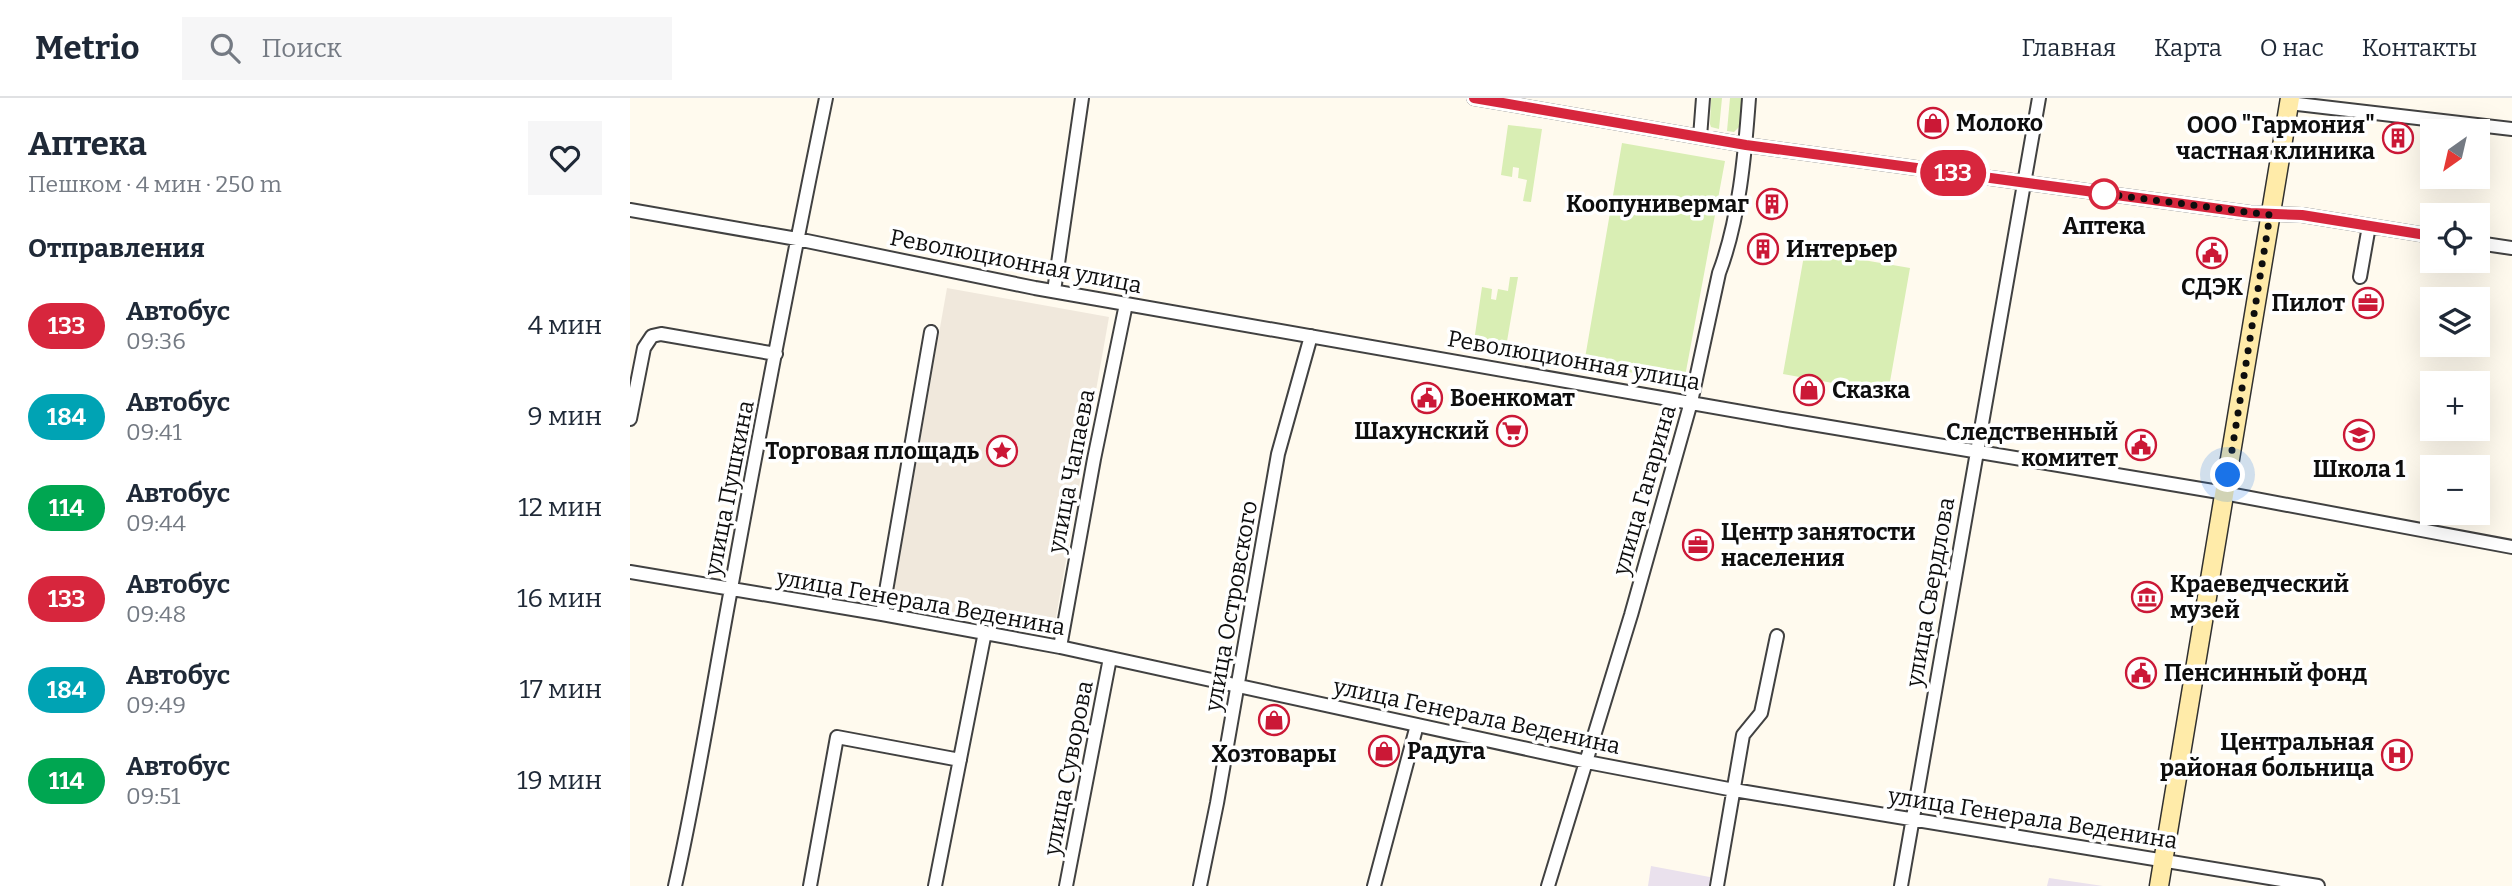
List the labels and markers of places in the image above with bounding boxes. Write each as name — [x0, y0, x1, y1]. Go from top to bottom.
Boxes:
shop icon: Молоко — [1916, 106, 1950, 140]
place label: Молоко — [1956, 109, 2043, 137]
place label: ООО "Гармония" частная клиника — [2176, 111, 2375, 165]
building icon: ООО "Гармония" частная клиника — [2381, 121, 2415, 155]
marker: Аптека — [2089, 179, 2119, 209]
building icon: Коопунивермаг — [1755, 187, 1789, 221]
place label: Коопунивермаг — [1566, 190, 1749, 218]
place label: Аптека — [2063, 212, 2146, 240]
building icon: Интерьер — [1746, 232, 1780, 266]
place label: Интерьер — [1786, 235, 1898, 263]
public building icon: СДЭК — [2195, 236, 2229, 270]
place label: СДЭК — [2181, 273, 2244, 301]
office icon: Пилот — [2351, 286, 2385, 320]
place label: Пилот — [2272, 289, 2345, 317]
shop icon: Сказка — [1792, 373, 1826, 407]
place label: Сказка — [1832, 376, 1910, 404]
public building icon: Военкомат — [1410, 381, 1444, 415]
place label: Военкомат — [1450, 384, 1575, 412]
supermarket icon: Шахунский — [1495, 414, 1529, 448]
place label: Шахунский — [1354, 417, 1489, 445]
place label: Следственный комитет — [1946, 418, 2118, 472]
school or university icon: Школа 1 — [2342, 418, 2376, 452]
public building icon: Следственный комитет — [2124, 428, 2158, 462]
place icon: Торговая площадь — [985, 434, 1019, 468]
place label: Торговая площадь — [765, 437, 980, 465]
place label: Школа 1 — [2313, 455, 2405, 483]
place label: Центр занятости населения — [1721, 518, 1915, 572]
office icon: Центр занятости населения — [1681, 528, 1715, 562]
place label: Краеведческий музей — [2170, 570, 2349, 624]
museum icon: Краеведческий музей — [2130, 580, 2164, 614]
public building icon: Пенсинный фонд — [2124, 656, 2158, 690]
place label: Пенсинный фонд — [2164, 659, 2367, 687]
shop icon: Хозтовары — [1257, 703, 1291, 737]
place label: Центральная районая больница — [2160, 728, 2374, 782]
shop icon: Радуга — [1367, 734, 1401, 768]
place label: Радуга — [1407, 737, 1485, 765]
hospital icon: Центральная районая больница — [2380, 738, 2414, 772]
place label: Хозтовары — [1212, 740, 1336, 768]

